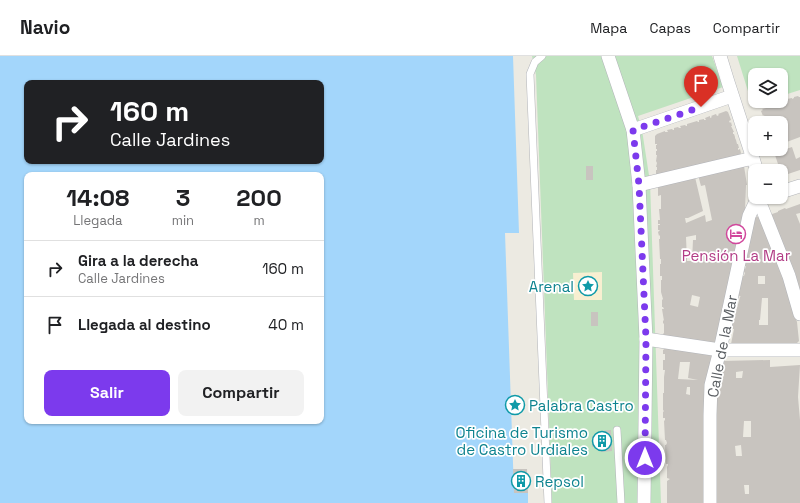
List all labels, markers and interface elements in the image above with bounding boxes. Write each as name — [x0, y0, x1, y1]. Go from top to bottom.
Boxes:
text: Navio — [20, 15, 70, 40]
text: Mapa — [590, 19, 627, 37]
text: Capas — [649, 19, 691, 37]
text: Compartir — [713, 19, 780, 37]
pin — [684, 66, 718, 107]
map controls — [748, 68, 788, 204]
button: layers — [748, 68, 788, 108]
icon: arrive — [690, 72, 712, 94]
text: 160 m — [110, 93, 189, 129]
icon: right — [44, 96, 96, 148]
button: + — [748, 116, 788, 156]
text: Calle Jardines — [110, 128, 230, 151]
button: − — [748, 164, 788, 204]
text: 14:08 — [66, 182, 129, 213]
text: 3 — [176, 182, 190, 213]
text: 200 — [236, 182, 282, 213]
text: Llegada — [73, 212, 123, 229]
text: min — [172, 212, 194, 229]
text: m — [253, 212, 265, 229]
hotel icon: Pensión La Mar — [725, 223, 747, 245]
place label: Pensión La Mar — [682, 246, 791, 265]
text: Gira a la derecha — [78, 251, 198, 270]
icon: right — [44, 258, 66, 280]
text: 160 m — [262, 259, 304, 278]
text: Calle Jardines — [78, 270, 165, 287]
place icon: Arenal — [577, 275, 599, 297]
place label: Arenal — [529, 277, 574, 296]
street label: Calle de la Mar — [703, 293, 741, 399]
icon: arrive — [44, 314, 66, 336]
text: Llegada al destino — [78, 315, 211, 334]
text: 40 m — [268, 315, 304, 334]
button: Salir — [44, 370, 170, 416]
button: Compartir — [178, 370, 304, 416]
place icon: Palabra Castro — [504, 394, 526, 416]
place label: Palabra Castro — [529, 396, 634, 415]
place label: Oficina de Turismo de Castro Urdiales — [455, 423, 588, 459]
building icon: Oficina de Turismo de Castro Urdiales — [591, 430, 613, 452]
position arrow — [624, 437, 666, 479]
building icon: Repsol — [510, 470, 532, 492]
place label: Repsol — [535, 472, 584, 491]

